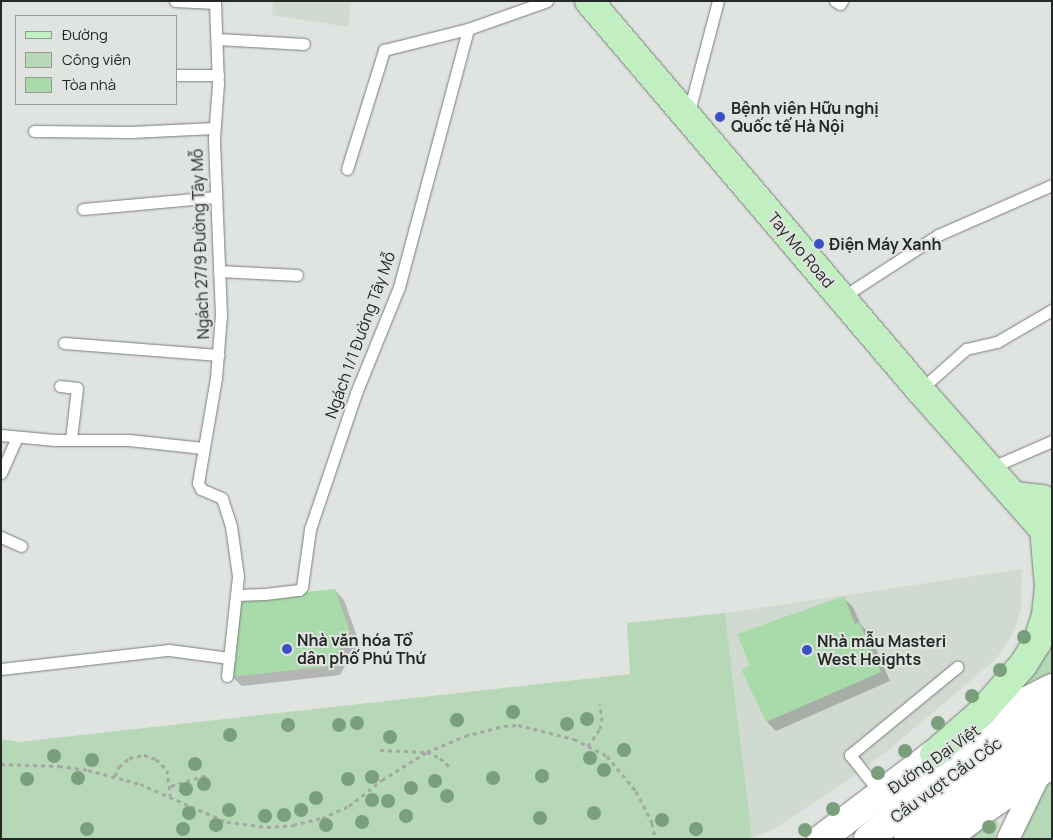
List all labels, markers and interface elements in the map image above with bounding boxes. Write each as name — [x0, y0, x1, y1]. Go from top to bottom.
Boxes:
legend — [15, 15, 178, 105]
text: Đường — [62, 24, 108, 45]
text: Công viên — [62, 49, 131, 70]
text: Tòa nhà — [62, 74, 116, 95]
place label: Bệnh viện Hữu nghị Quốc tế Hà Nội — [731, 98, 879, 136]
marker: Bệnh viện Hữu nghị Quốc tế Hà Nội — [713, 110, 727, 124]
street label: Ngách 27/9 Đường Tây Mỗ — [187, 148, 213, 340]
street label: Tay Mo Road — [764, 208, 838, 292]
place label: Điện Máy Xanh — [829, 234, 942, 254]
marker: Điện Máy Xanh — [813, 238, 825, 250]
street label: Ngách 1/1 Đường Tây Mỗ — [321, 249, 399, 421]
place label: Nhà văn hóa Tổ dân phố Phú Thứ — [297, 630, 425, 668]
place label: Nhà mẫu Masteri West Heights — [817, 631, 946, 669]
marker: Nhà văn hóa Tổ dân phố Phú Thứ — [281, 643, 293, 655]
marker: Nhà mẫu Masteri West Heights — [801, 644, 813, 656]
street label: Đường Đại Việt — [885, 720, 983, 798]
street label: Cầu vượt Cầu Cốc — [887, 733, 1005, 827]

